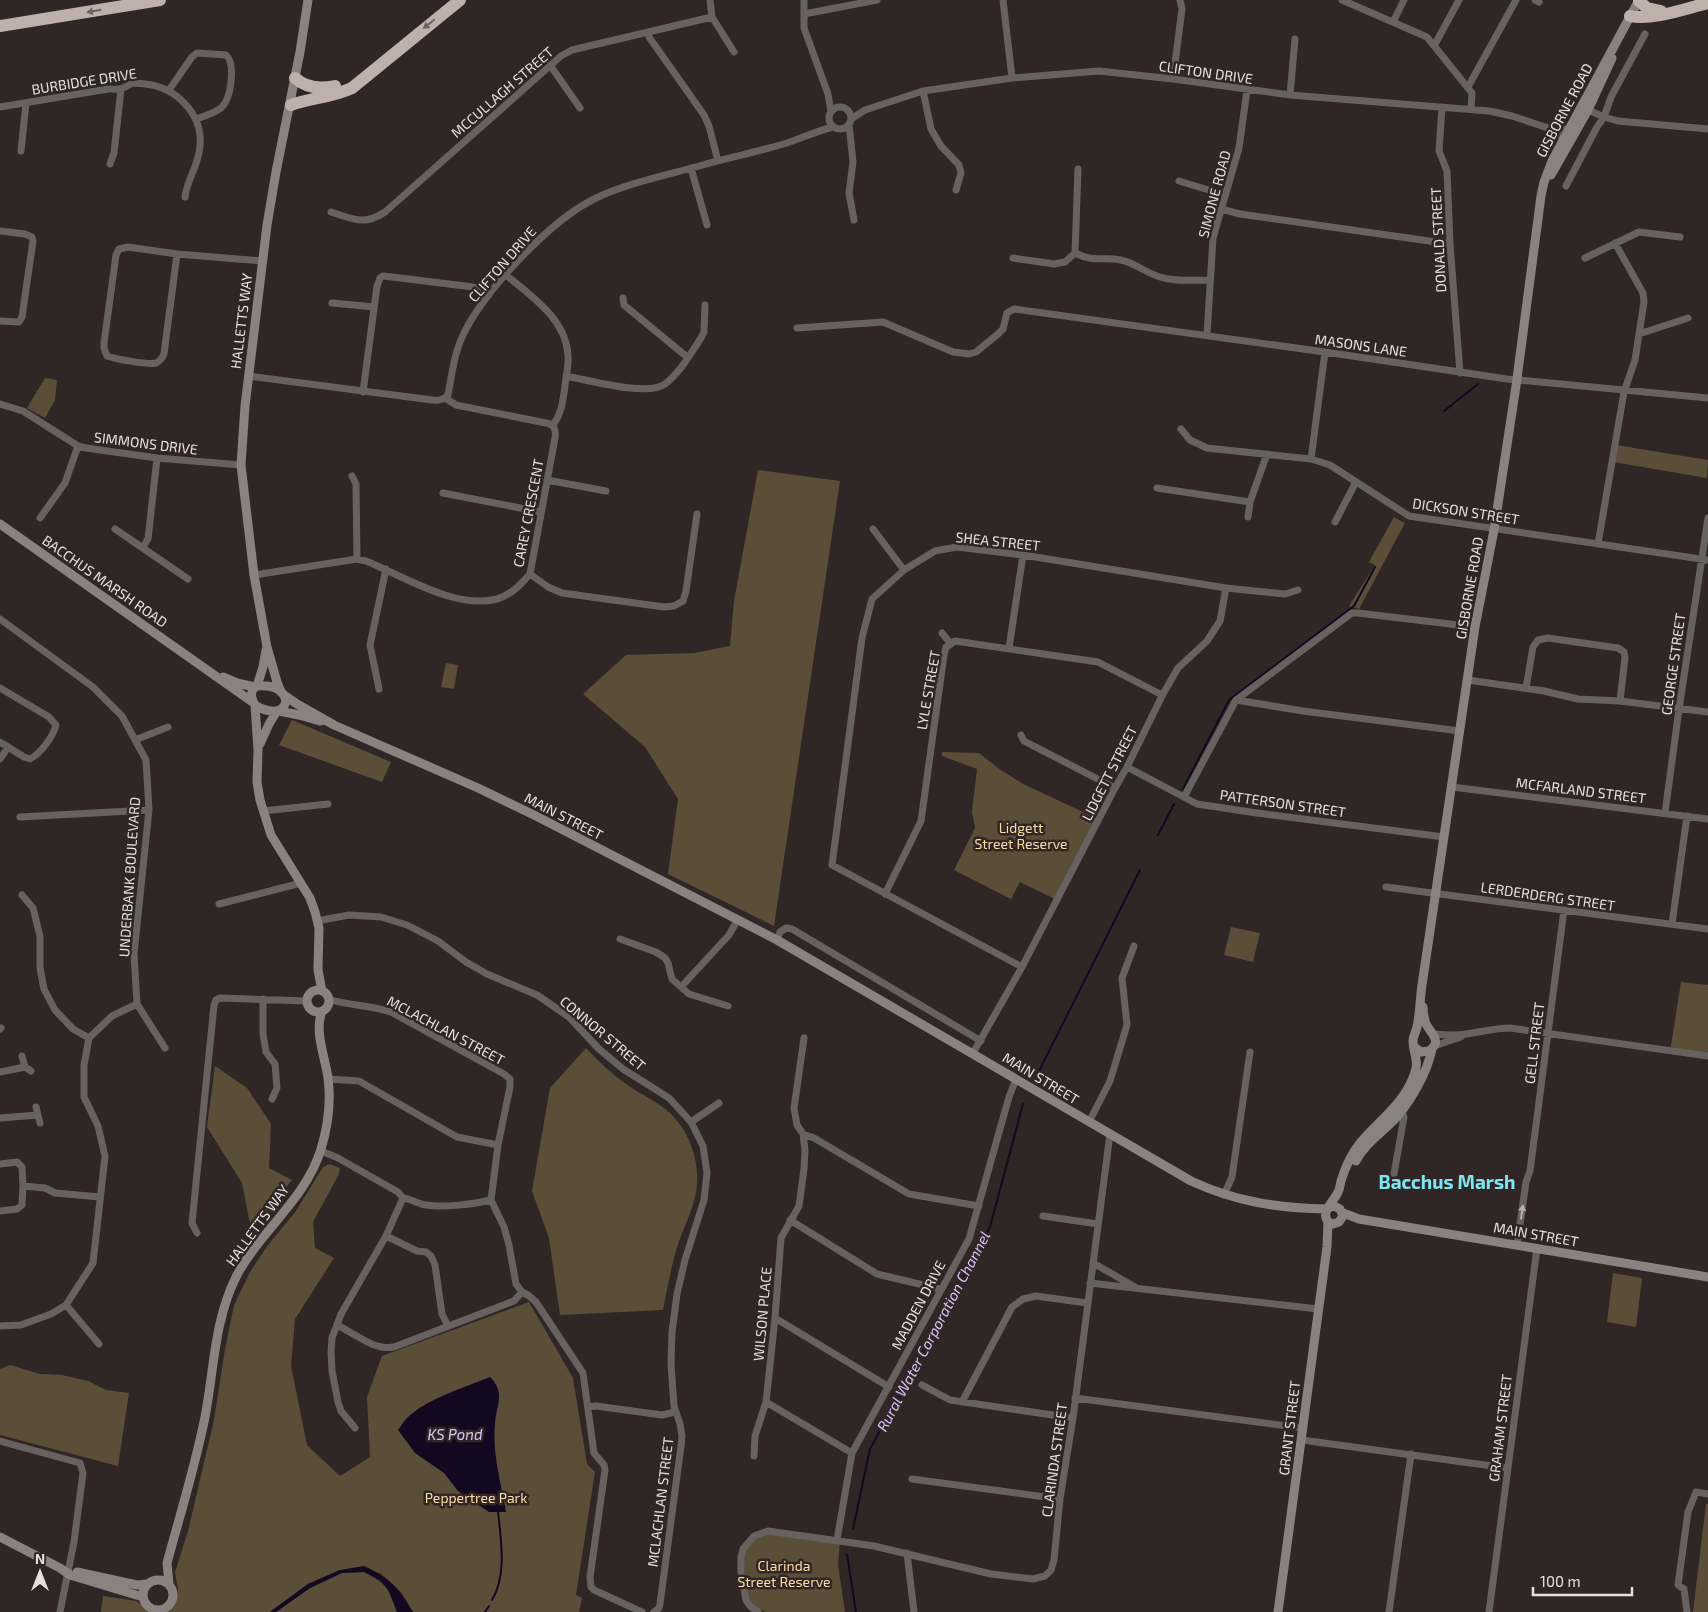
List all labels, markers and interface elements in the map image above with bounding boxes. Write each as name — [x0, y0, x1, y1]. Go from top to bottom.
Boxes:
one-way arrow — [86, 8, 102, 16]
one-way arrow — [423, 19, 436, 30]
street label: MCCULLAGH STREET — [447, 43, 557, 141]
street label: CLIFTON DRIVE — [1158, 57, 1254, 87]
street label: GISBORNE ROAD — [1532, 60, 1596, 160]
street label: BURBIDGE DRIVE — [30, 64, 138, 98]
street label: SIMONE ROAD — [1194, 148, 1234, 240]
street label: DONALD STREET — [1427, 187, 1449, 293]
street label: CLIFTON DRIVE — [465, 223, 540, 305]
street label: HALLETTS WAY — [227, 272, 255, 370]
street label: MASONS LANE — [1314, 330, 1408, 360]
street label: SIMMONS DRIVE — [93, 428, 199, 458]
street label: CAREY CRESCENT — [509, 457, 547, 569]
street label: DICKSON STREET — [1411, 494, 1521, 528]
street label: SHEA STREET — [955, 528, 1041, 554]
street label: BACCHUS MARSH ROAD — [39, 531, 171, 631]
street label: GISBORNE ROAD — [1452, 535, 1486, 641]
street label: GEORGE STREET — [1657, 612, 1689, 716]
street label: LYLE STREET — [913, 649, 943, 731]
street label: LIDGETT STREET — [1078, 723, 1140, 823]
street label: MCFARLAND STREET — [1515, 774, 1647, 806]
street label: PATTERSON STREET — [1219, 786, 1347, 820]
street label: MAIN STREET — [522, 789, 606, 843]
street label: UNDERBANK BOULEVARD — [115, 796, 143, 958]
park label: Lidgett Street Reserve — [974, 819, 1068, 852]
street label: LERDERDERG STREET — [1480, 878, 1616, 914]
street label: MCLACHLAN STREET — [384, 992, 508, 1068]
street label: CONNOR STREET — [557, 992, 649, 1074]
street label: GELL STREET — [1521, 1001, 1547, 1085]
street label: MAIN STREET — [1000, 1049, 1082, 1107]
district label: Bacchus Marsh — [1379, 1170, 1515, 1193]
street label: HALLETTS WAY — [222, 1181, 292, 1269]
one-way arrow — [1518, 1203, 1526, 1219]
street label: MAIN STREET — [1492, 1218, 1580, 1250]
water label: Rural Water Corporation Channel — [872, 1228, 994, 1434]
street label: MADDEN DRIVE — [887, 1257, 949, 1352]
street label: WILSON PLACE — [749, 1266, 775, 1362]
street label: GRAHAM STREET — [1485, 1373, 1515, 1483]
street label: GRANT STREET — [1275, 1380, 1303, 1476]
street label: CLARINDA STREET — [1038, 1402, 1070, 1518]
water label: KS Pond — [427, 1425, 483, 1443]
street label: MCLACHLAN STREET — [644, 1436, 676, 1568]
park label: Peppertree Park — [425, 1489, 527, 1506]
north arrow — [15, 1547, 65, 1597]
text: N — [35, 1550, 45, 1567]
park label: Clarinda Street Reserve — [737, 1557, 831, 1590]
scale bar — [1533, 1564, 1632, 1596]
text: 100 m — [1540, 1572, 1581, 1590]

